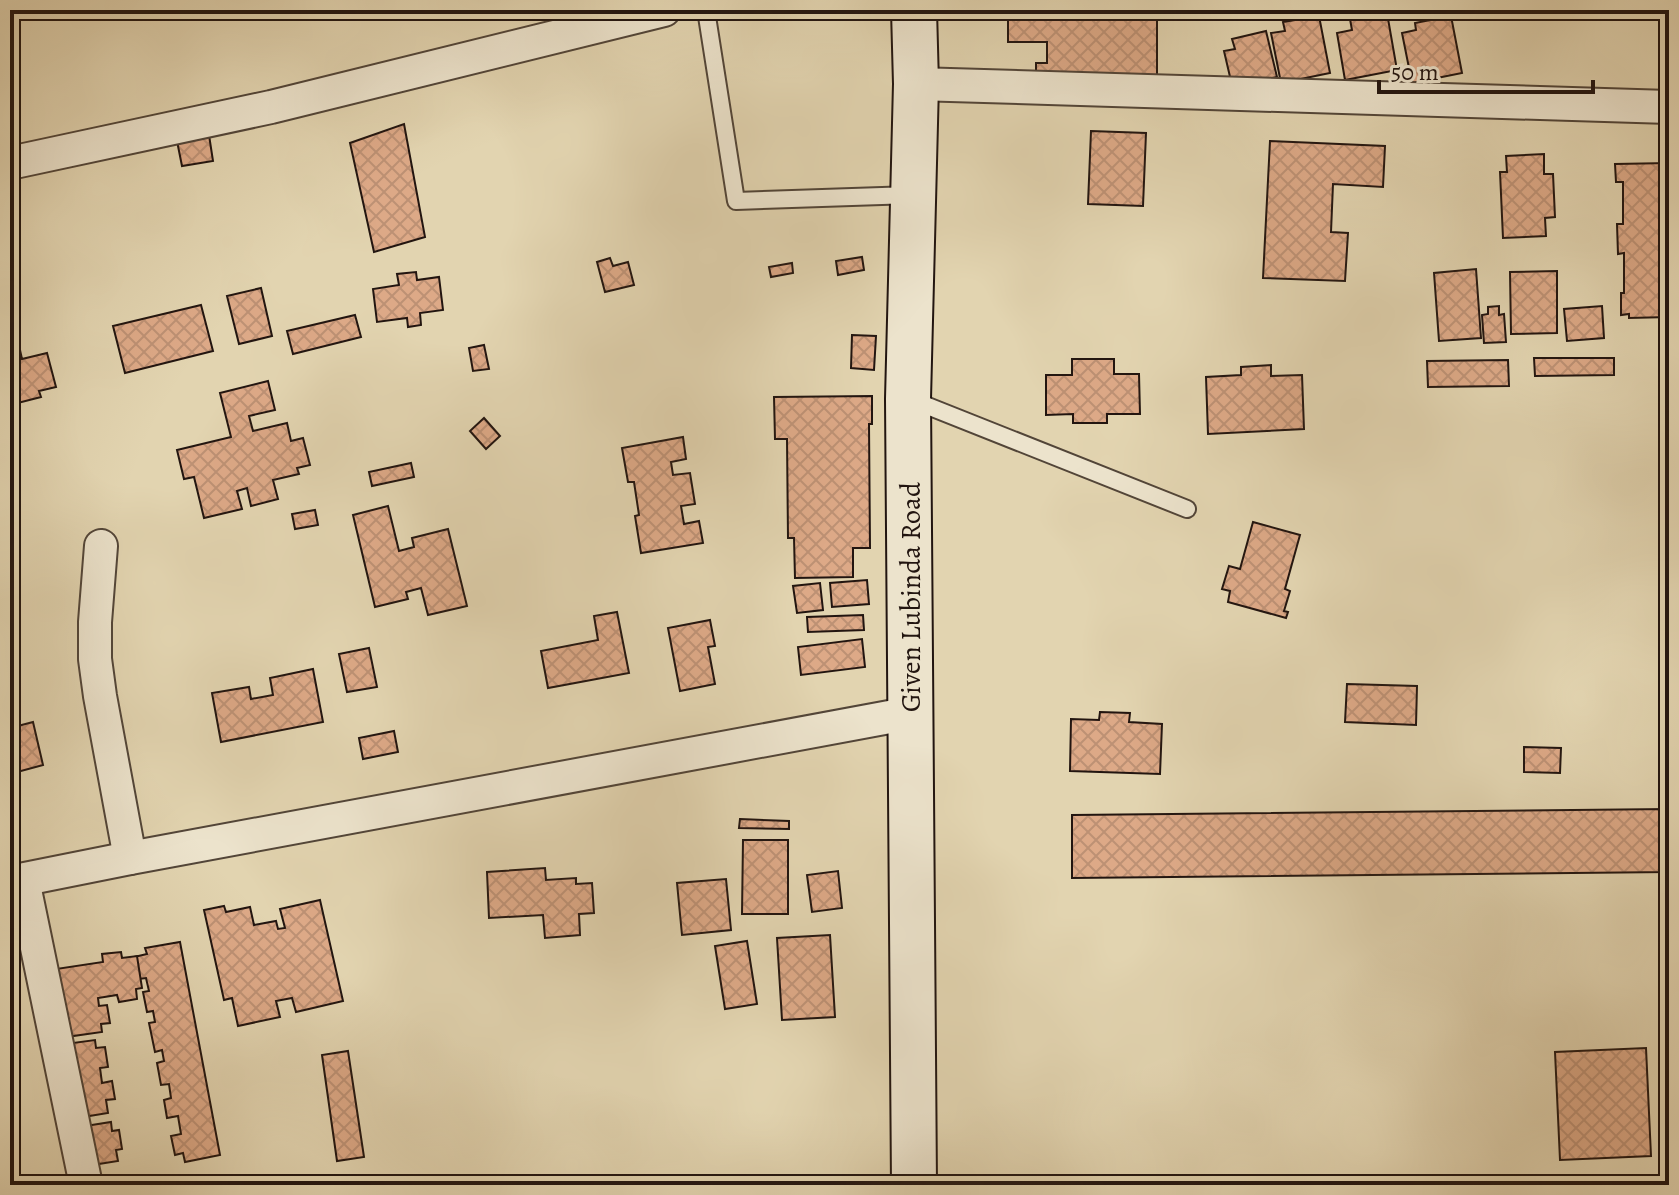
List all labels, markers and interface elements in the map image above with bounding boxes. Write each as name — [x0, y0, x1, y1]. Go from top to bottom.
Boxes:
scale bar — [1379, 44, 1593, 94]
text: 50 m — [1391, 56, 1439, 88]
street label: Given Lubinda Road — [892, 481, 930, 712]

